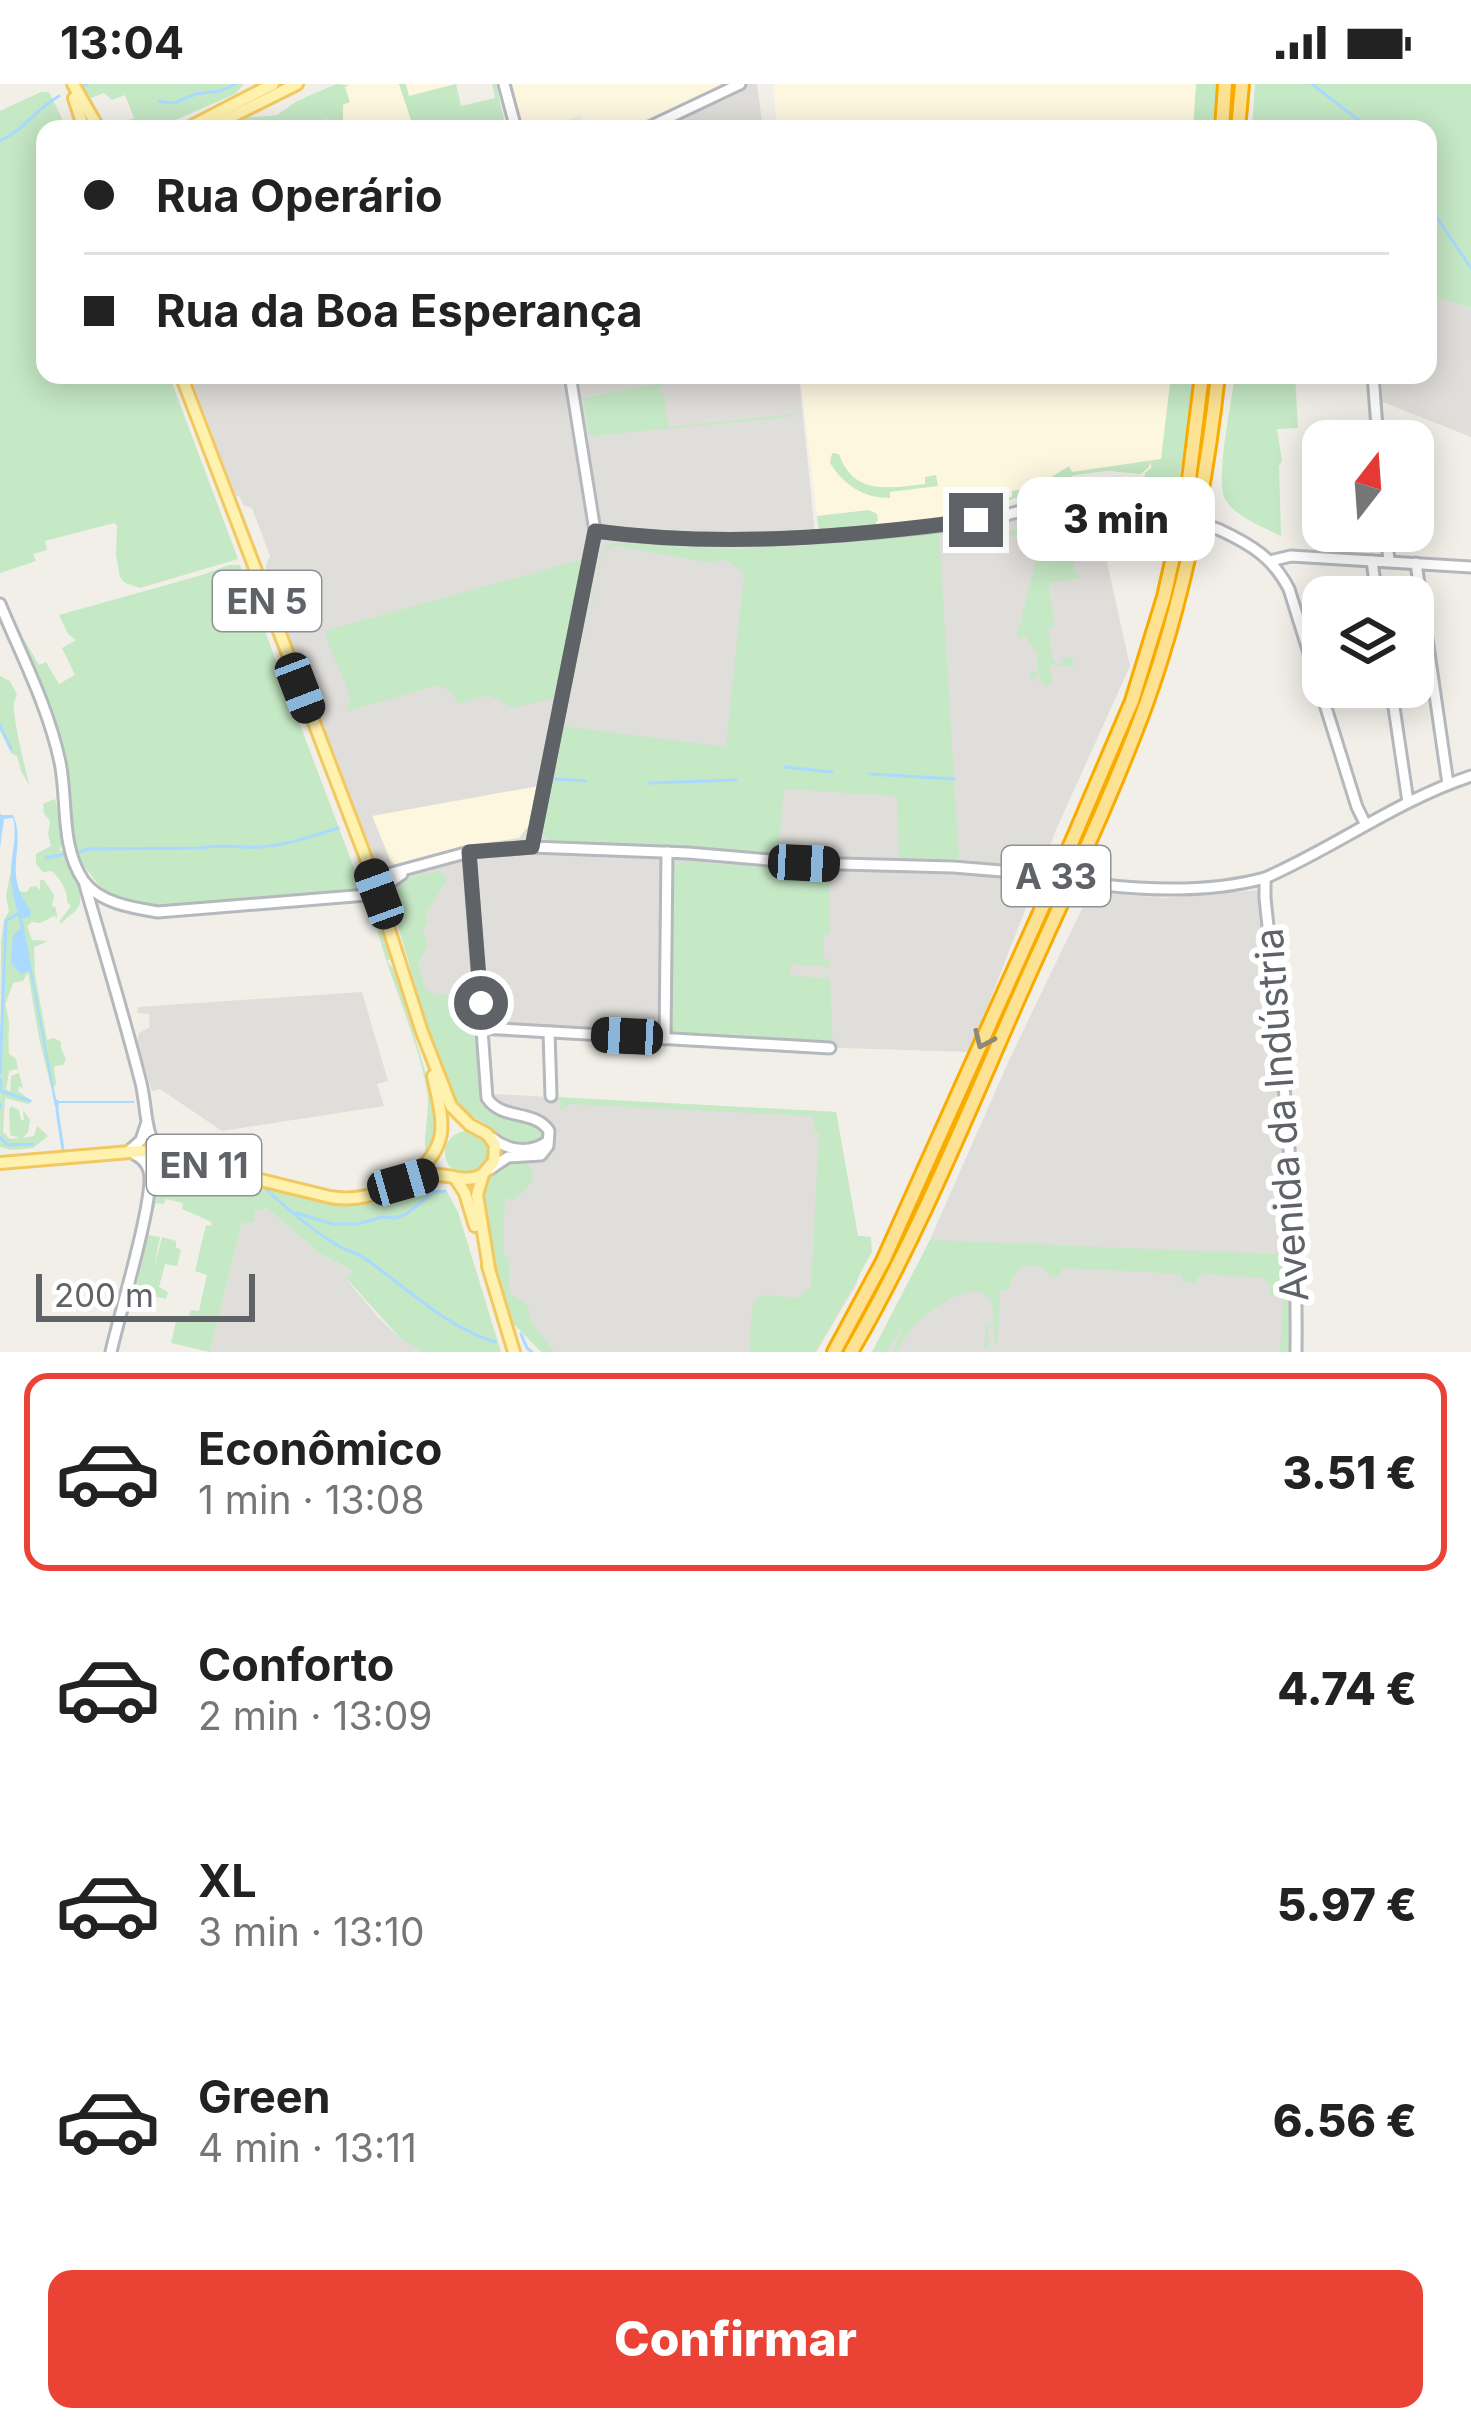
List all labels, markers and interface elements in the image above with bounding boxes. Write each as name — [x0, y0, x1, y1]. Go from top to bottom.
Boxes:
text: 13:04 — [60, 15, 184, 70]
text: Rua Operário — [156, 168, 442, 223]
text: Rua da Boa Esperança — [156, 283, 643, 338]
north arrow — [1302, 420, 1434, 552]
map controls — [1302, 420, 1434, 708]
callout: 3 min — [1018, 478, 1216, 562]
route end — [949, 493, 1003, 547]
text: 3 min — [1063, 495, 1169, 542]
road number: EN 5 — [213, 571, 321, 631]
button: layers — [1302, 576, 1434, 708]
car — [270, 648, 330, 728]
car — [767, 843, 841, 883]
road number: A 33 — [1002, 846, 1110, 906]
car — [350, 854, 408, 934]
street label: Avenida da Indústria — [1244, 927, 1318, 1303]
route start — [454, 976, 508, 1030]
car — [590, 1016, 664, 1056]
one-way arrow — [974, 1028, 998, 1050]
road number: EN 11 — [147, 1135, 261, 1195]
car — [363, 1155, 443, 1209]
scale bar — [36, 1268, 255, 1321]
text: 200 m — [54, 1275, 154, 1315]
icon: car — [54, 1418, 162, 1526]
text: Econômico — [198, 1421, 442, 1476]
text: 3.51 € — [1282, 1445, 1417, 1500]
text: 1 min · 13:08 — [198, 1476, 425, 1523]
icon: car — [54, 1634, 162, 1742]
text: Conforto — [198, 1637, 394, 1692]
text: 4.74 € — [1277, 1661, 1417, 1716]
text: 2 min · 13:09 — [198, 1692, 433, 1739]
icon: car — [54, 1850, 162, 1958]
text: XL — [198, 1853, 257, 1908]
text: 5.97 € — [1277, 1877, 1417, 1932]
text: 3 min · 13:10 — [198, 1908, 425, 1955]
icon: car — [54, 2066, 162, 2174]
text: Green — [198, 2069, 331, 2124]
text: 6.56 € — [1273, 2093, 1417, 2148]
text: 4 min · 13:11 — [198, 2124, 417, 2171]
button: Confirmar — [48, 2270, 1423, 2408]

